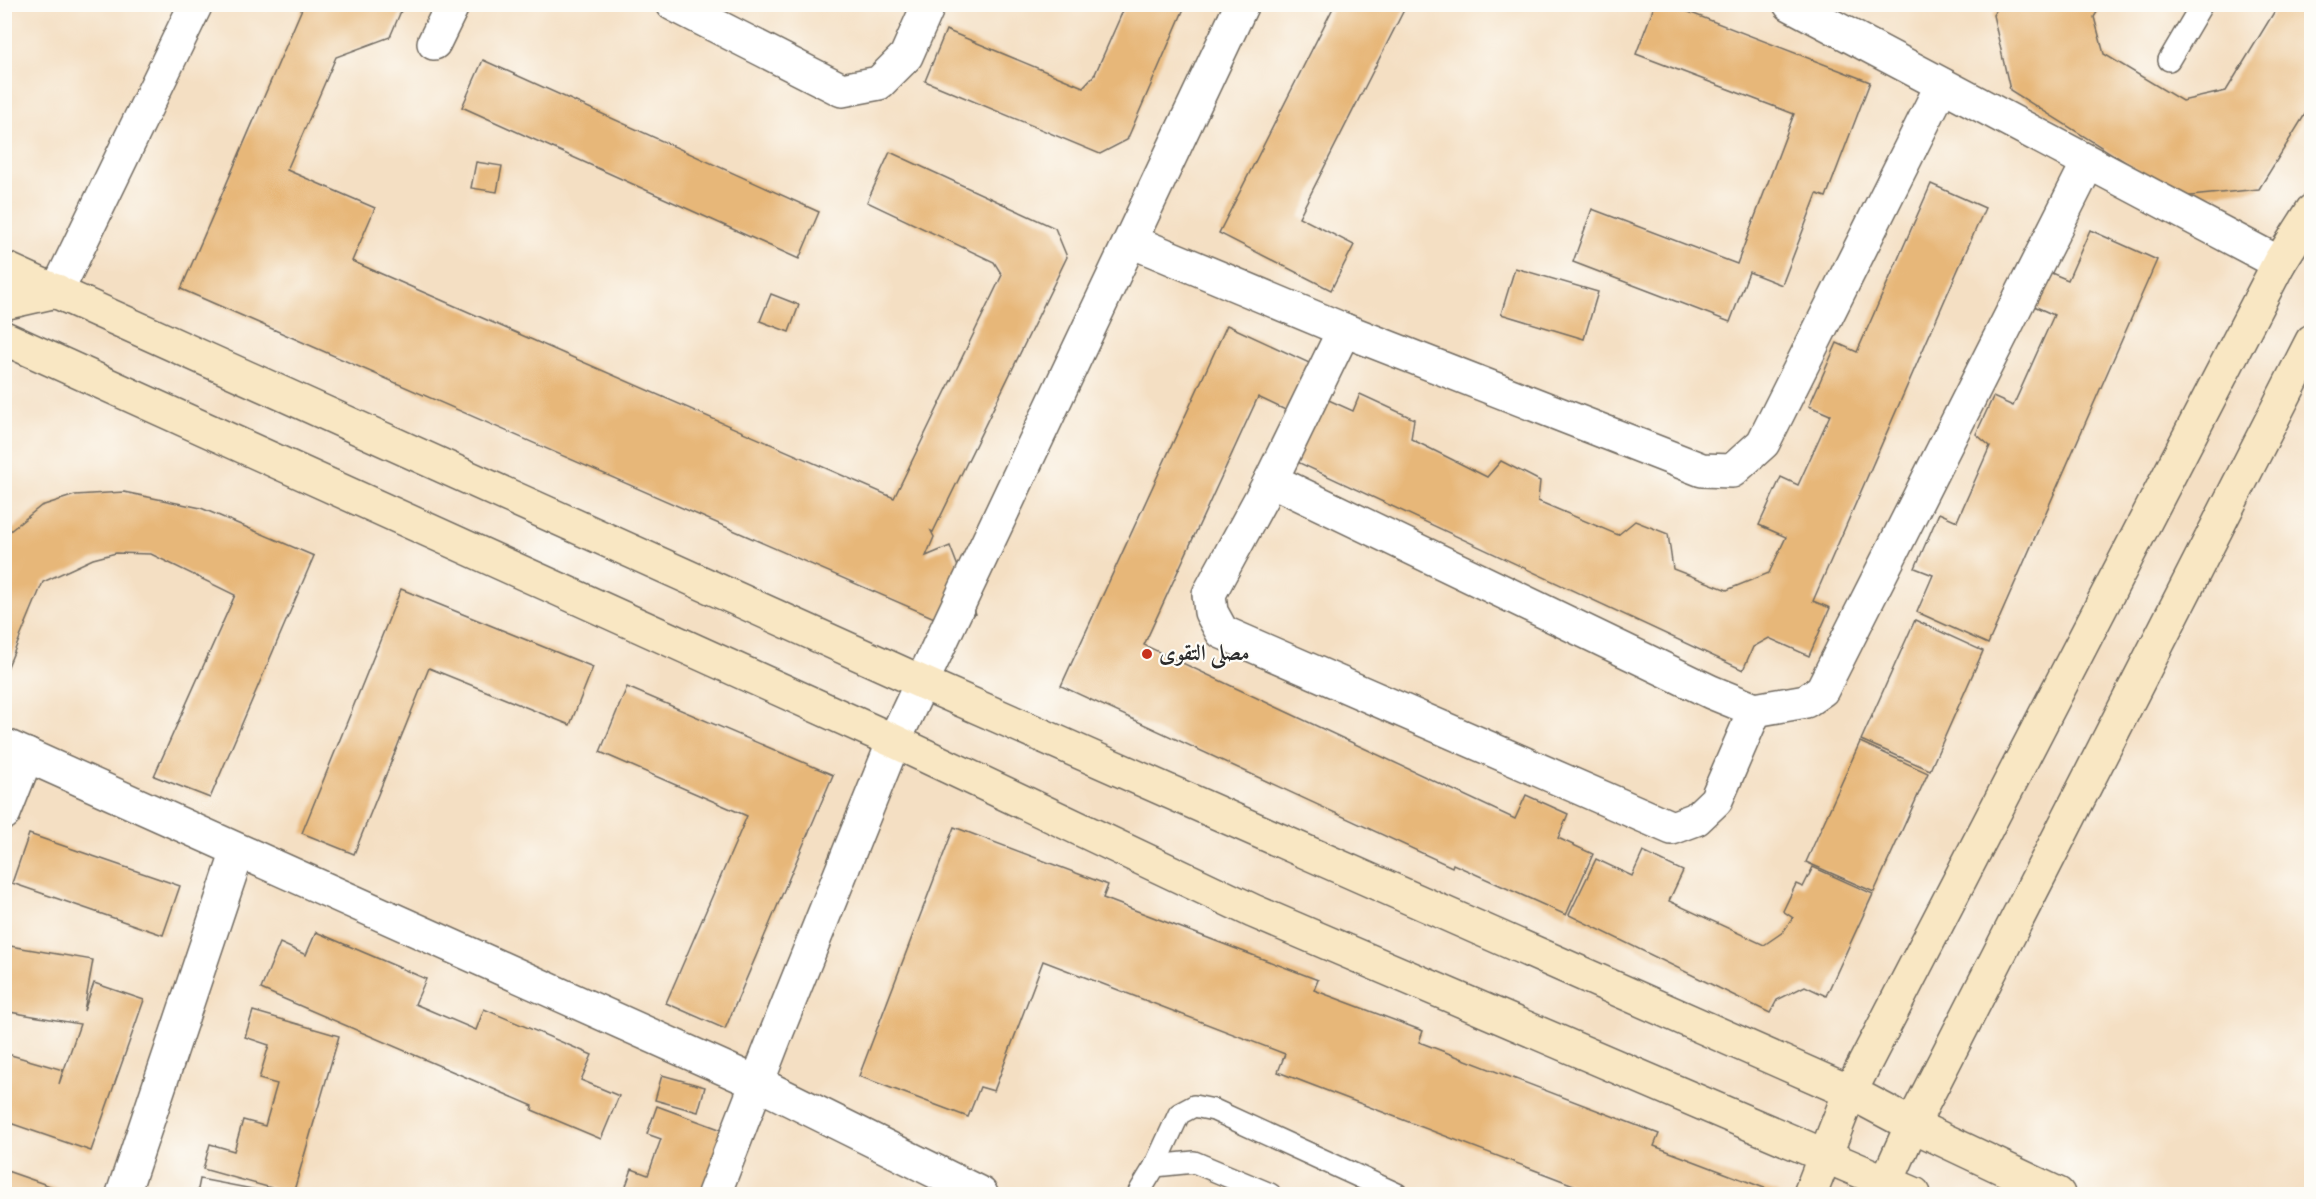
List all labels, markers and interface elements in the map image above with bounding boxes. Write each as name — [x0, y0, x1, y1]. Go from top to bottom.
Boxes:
place label: مصلى التقوى — [1159, 640, 1250, 670]
marker: مصلى التقوى — [1140, 647, 1154, 661]

